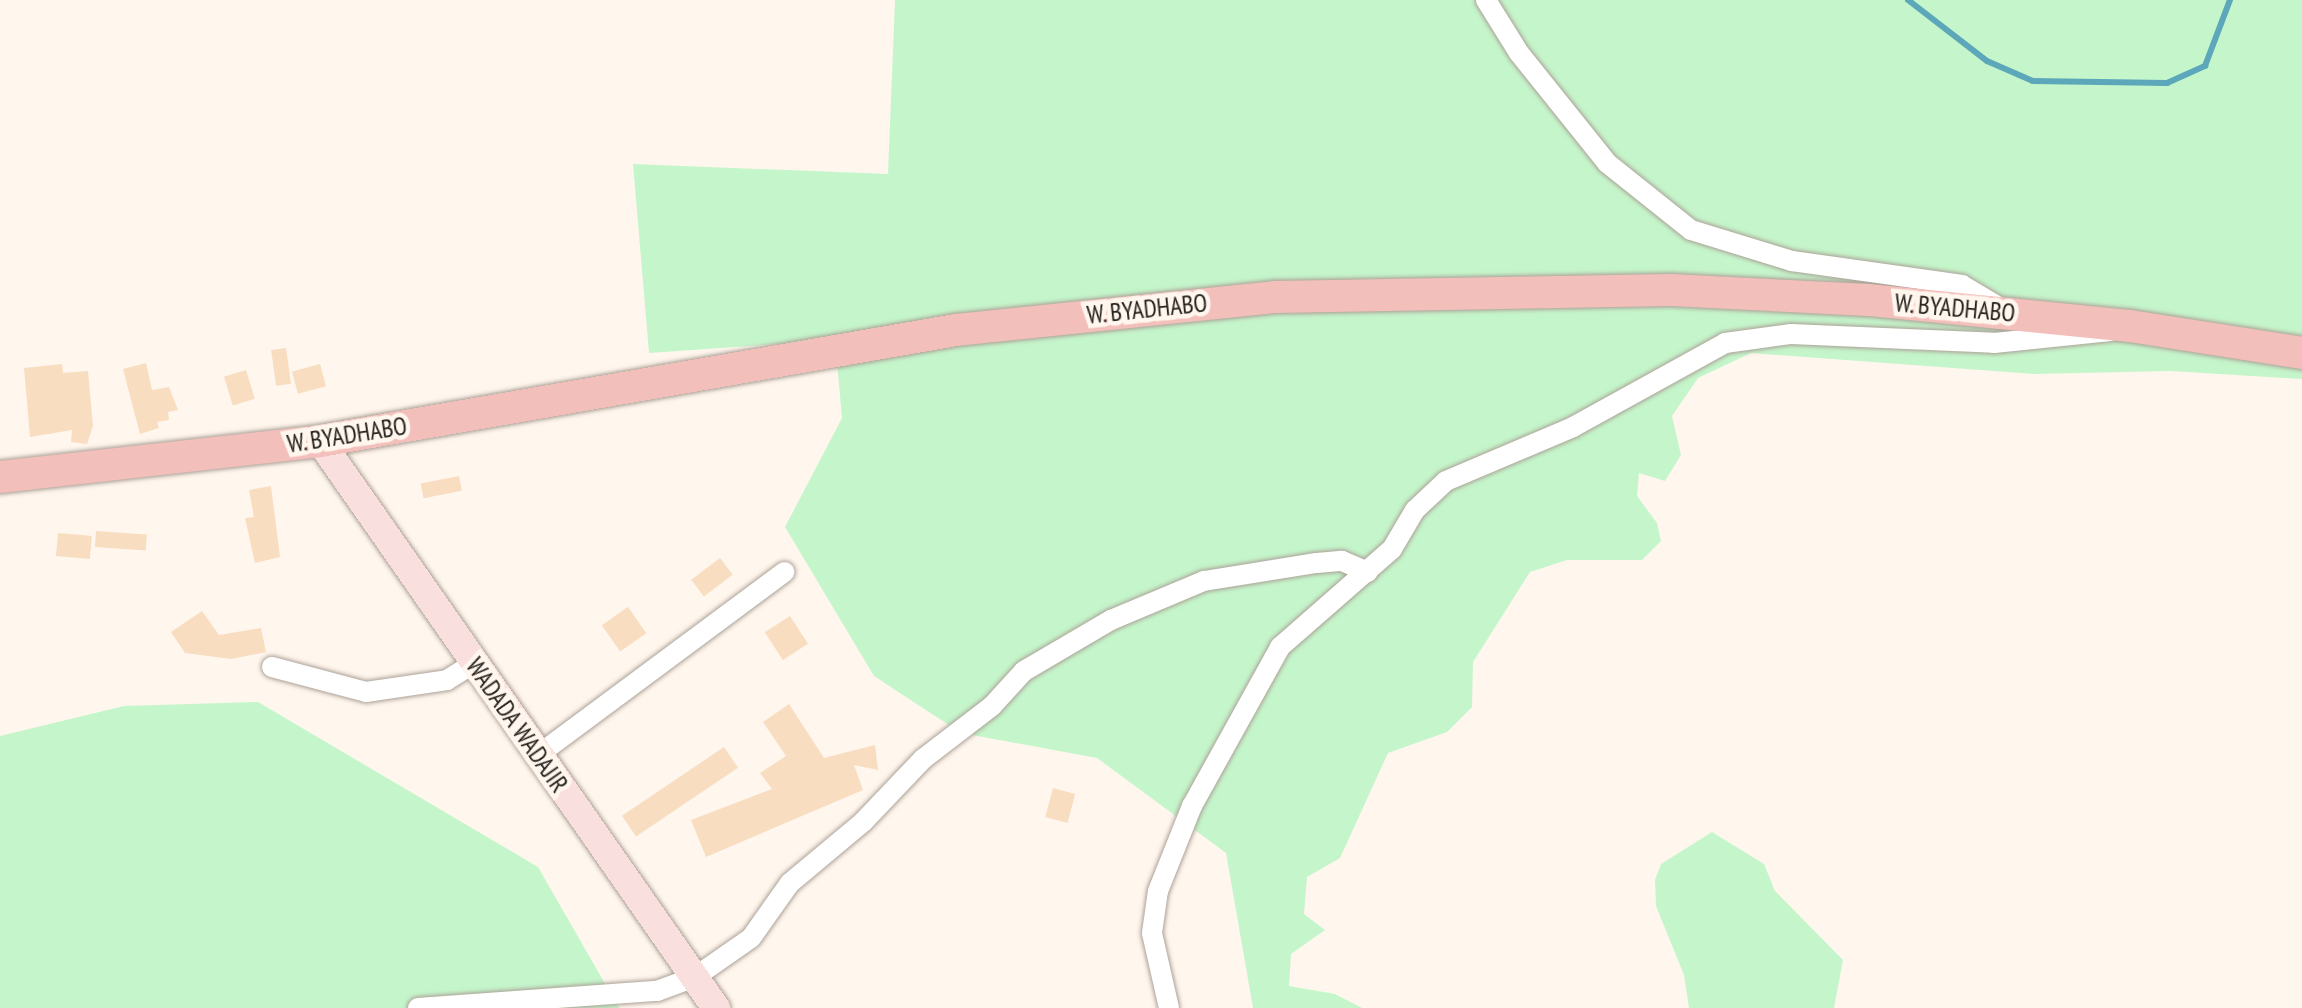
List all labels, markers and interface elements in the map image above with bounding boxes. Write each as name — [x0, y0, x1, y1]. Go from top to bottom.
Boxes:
street label: W. BYADHABO — [1085, 288, 1209, 330]
street label: W. BYADHABO — [1893, 288, 2017, 328]
street label: W. BYADHABO — [284, 411, 410, 459]
street label: WADADA WADAJIR — [459, 652, 575, 798]

